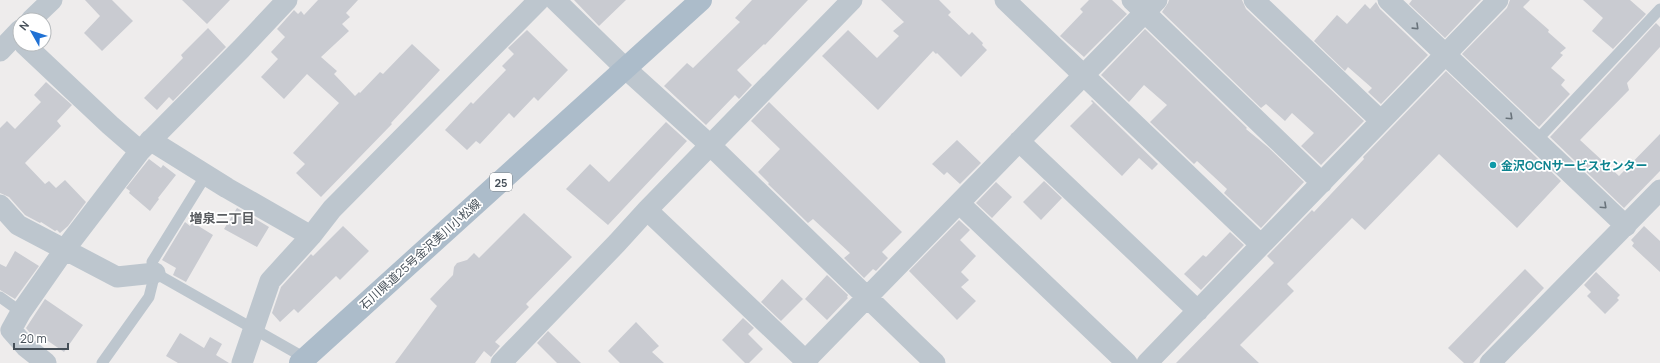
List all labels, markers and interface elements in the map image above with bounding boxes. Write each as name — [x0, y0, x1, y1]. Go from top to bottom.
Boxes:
north arrow — [12, 12, 52, 52]
text: N — [16, 18, 32, 33]
one-way arrow — [1411, 22, 1419, 30]
one-way arrow — [1505, 112, 1513, 120]
place label: 金沢OCNサービスセンター — [1501, 157, 1647, 174]
marker: 金沢OCNサービスセンター — [1488, 160, 1498, 170]
road number: 25 — [490, 173, 512, 191]
street label: 石川県道25号金沢美川小松線 — [356, 195, 484, 313]
one-way arrow — [1599, 201, 1607, 209]
district label: 増泉二丁目 — [189, 209, 255, 227]
scale bar — [14, 325, 68, 351]
text: 20 m — [20, 330, 47, 347]

